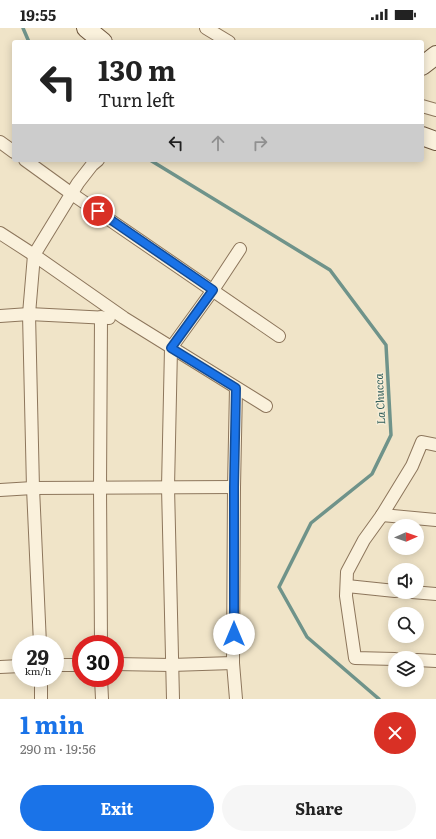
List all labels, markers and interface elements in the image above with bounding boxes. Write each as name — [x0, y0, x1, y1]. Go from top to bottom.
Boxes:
text: 19:55 — [20, 3, 56, 26]
text: 130 m — [98, 48, 176, 90]
icon: left — [32, 56, 84, 108]
text: Turn left — [98, 86, 175, 113]
icon: left — [165, 132, 187, 154]
icon: ahead — [207, 132, 229, 154]
icon: right — [249, 132, 271, 154]
pin — [81, 194, 115, 228]
icon: arrive — [87, 200, 109, 222]
water label: La Chucca — [370, 372, 388, 425]
north arrow — [388, 519, 424, 555]
map controls — [388, 519, 424, 687]
button: sound — [388, 563, 424, 599]
button: search — [388, 607, 424, 643]
position arrow — [213, 613, 255, 655]
speed limit sign: 30 — [72, 635, 124, 687]
text: 29 — [27, 641, 49, 671]
button: layers — [388, 651, 424, 687]
text: km/h — [25, 663, 51, 678]
text: 1 min — [20, 706, 84, 741]
button: close — [374, 712, 416, 754]
text: 290 m · 19:56 — [20, 739, 96, 758]
button: Exit — [20, 785, 214, 831]
button: Share — [222, 785, 416, 831]

